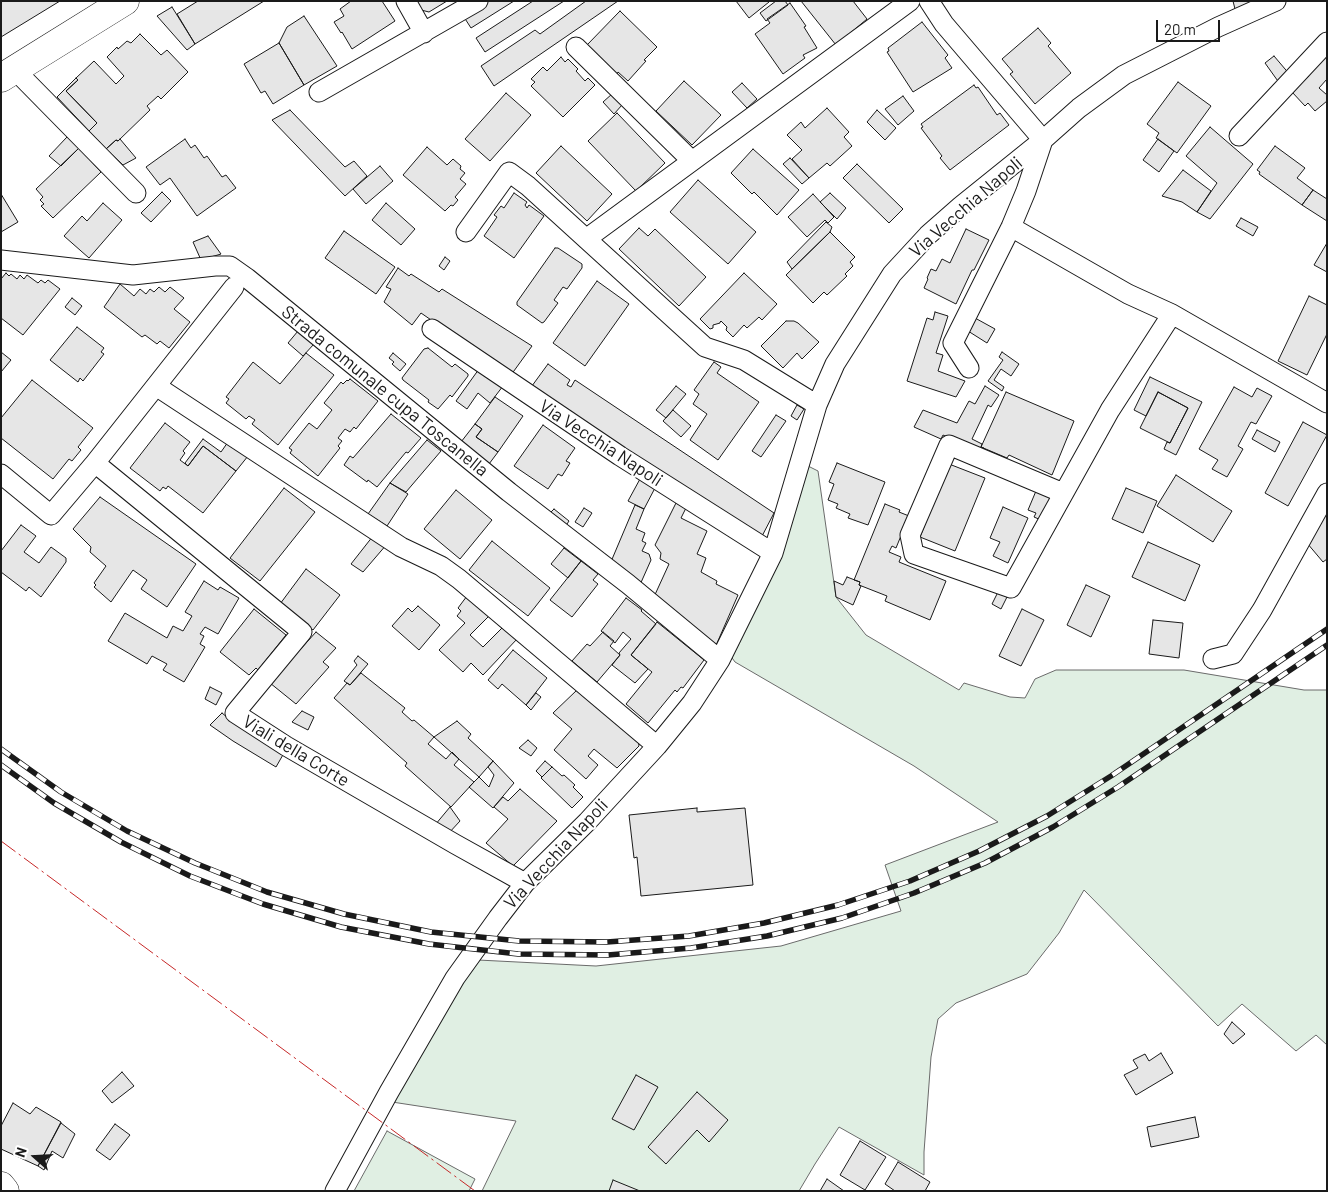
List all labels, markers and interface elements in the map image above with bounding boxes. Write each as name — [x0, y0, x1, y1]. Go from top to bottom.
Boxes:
scale bar — [1158, 10, 1222, 42]
text: 20 m — [1164, 20, 1196, 38]
street label: Via Vecchia Napoli — [905, 152, 1027, 262]
street label: Strada comunale cupa Toscanella — [277, 301, 493, 481]
street label: Via Vecchia Napoli — [535, 395, 667, 491]
street label: Viali della Corte — [239, 711, 353, 791]
street label: Via Vecchia Napoli — [499, 794, 613, 914]
north arrow — [10, 1132, 60, 1182]
text: N — [11, 1145, 30, 1159]

